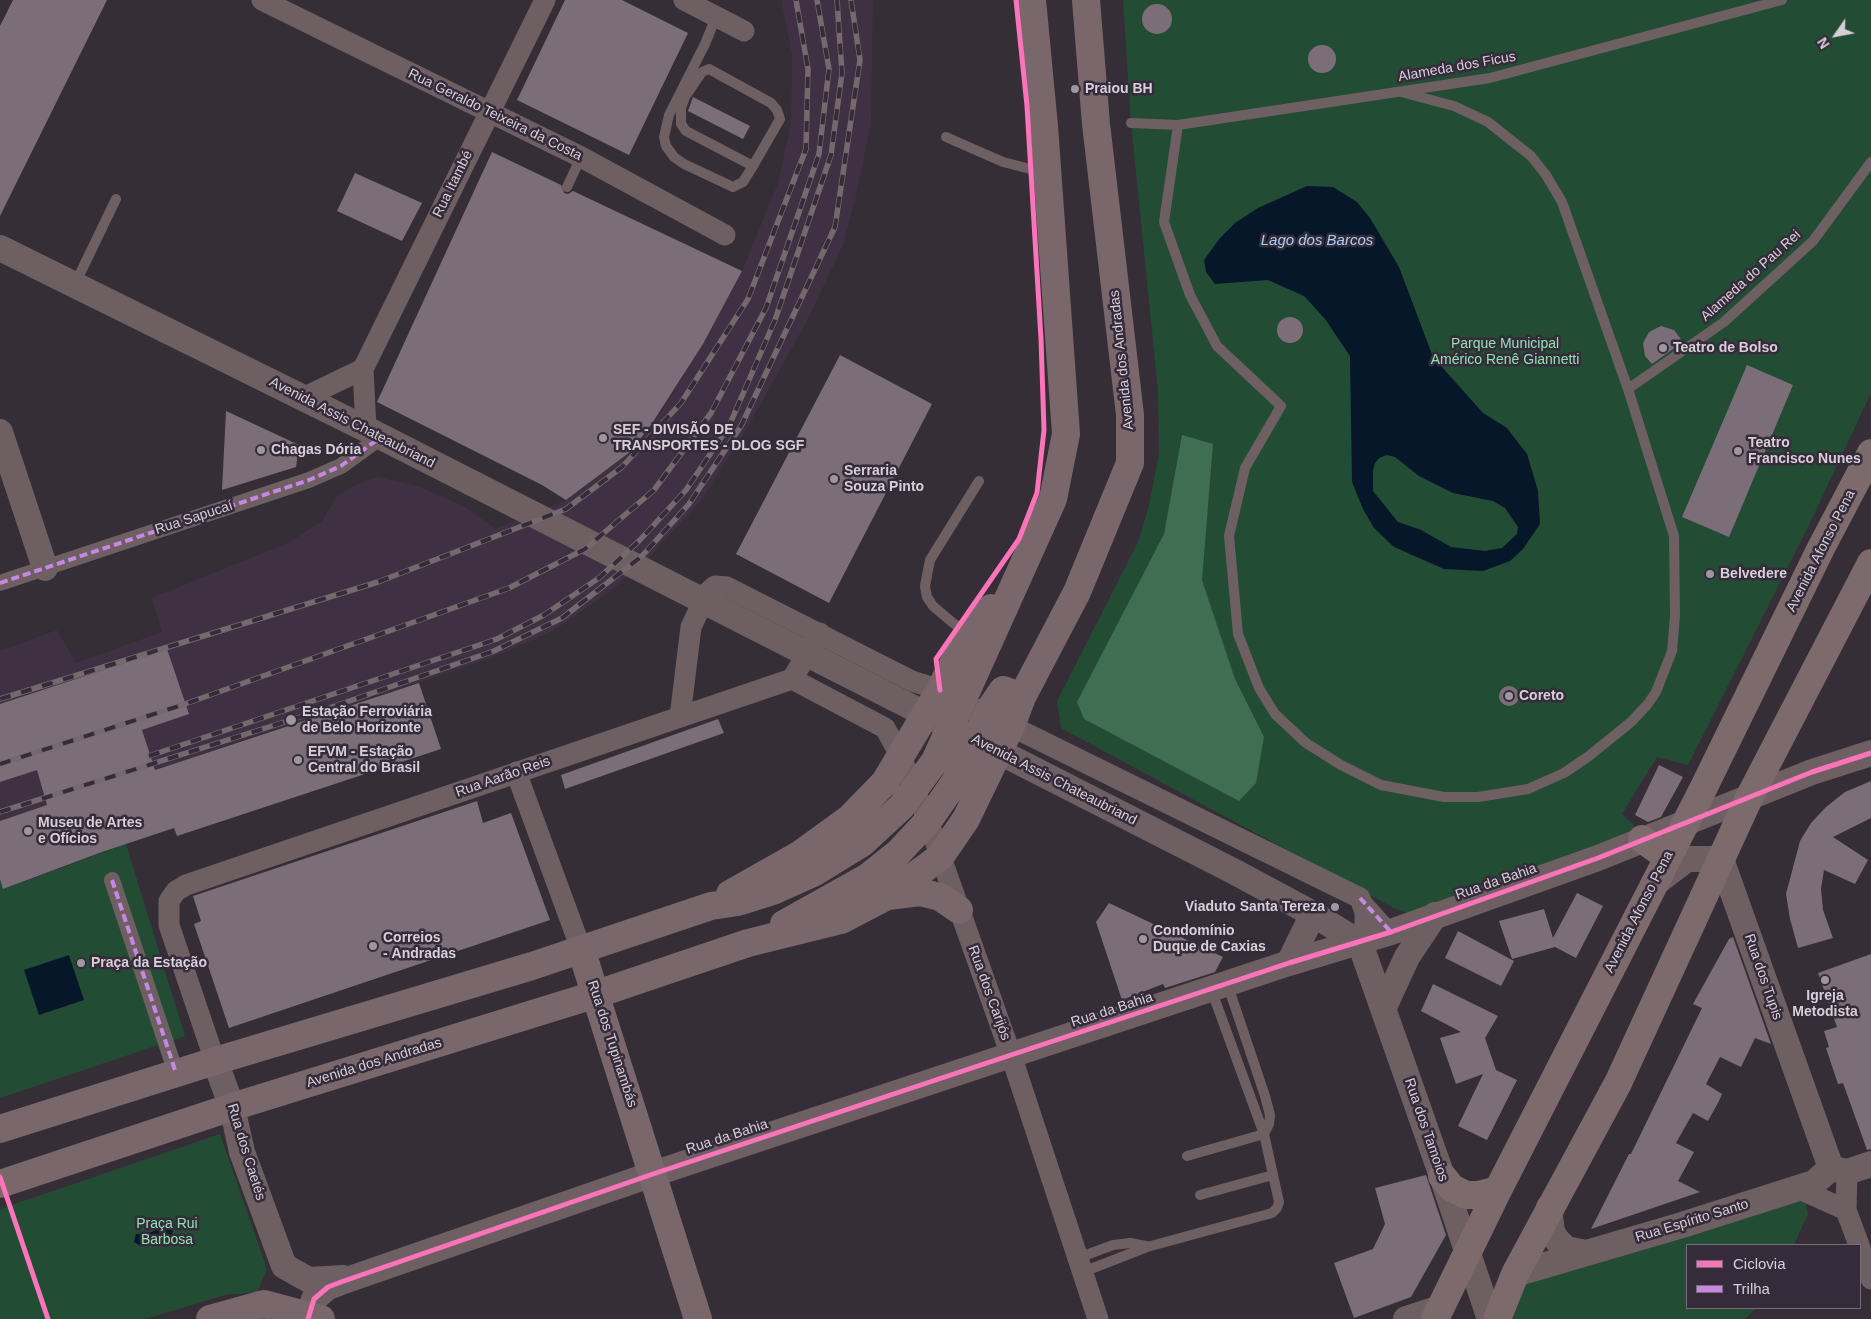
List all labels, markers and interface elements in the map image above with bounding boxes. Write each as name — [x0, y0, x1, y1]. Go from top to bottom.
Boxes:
north arrow — [1811, 10, 1861, 60]
text: N — [1814, 35, 1833, 52]
street label: Alameda dos Ficus — [1397, 48, 1517, 86]
street label: Rua Geraldo Teixeira da Costa — [405, 65, 585, 165]
place label: Praiou BH — [1085, 81, 1153, 97]
marker: Praiou BH — [1069, 83, 1081, 95]
street label: Rua Itambé — [430, 148, 476, 220]
street label: Alameda do Pau Rei — [1698, 227, 1804, 325]
water label: Lago dos Barcos — [1261, 232, 1373, 250]
street label: Avenida dos Andradas — [1106, 289, 1138, 431]
park label: Parque Municipal Américo Renê Giannetti — [1431, 336, 1579, 368]
place label: Teatro de Bolso — [1673, 340, 1778, 356]
marker: Teatro de Bolso — [1657, 342, 1669, 354]
street label: Avenida Assis Chateaubriand — [266, 374, 438, 472]
place label: SEF - DIVISÃO DE TRANSPORTES - DLOG SGF — [613, 422, 804, 454]
marker: SEF - DIVISÃO DE TRANSPORTES - DLOG SGF — [597, 432, 609, 444]
place label: Teatro Francisco Nunes — [1748, 435, 1861, 468]
place label: Chagas Dória — [271, 442, 361, 458]
marker: Chagas Dória — [255, 444, 267, 456]
marker: Teatro Francisco Nunes — [1732, 445, 1744, 457]
place label: Serraria Souza Pinto — [844, 463, 924, 496]
marker: Serraria Souza Pinto — [828, 473, 840, 485]
street label: Avenida Afonso Pena — [1783, 487, 1859, 615]
street label: Rua Sapucaí — [153, 498, 235, 538]
place label: Belvedere — [1720, 566, 1787, 582]
marker: Belvedere — [1704, 568, 1716, 580]
place label: Coreto — [1519, 688, 1564, 704]
marker: Coreto — [1503, 690, 1515, 702]
place label: Estação Ferroviária de Belo Horizonte — [302, 704, 432, 736]
marker: Estação Ferroviária de Belo Horizonte — [284, 713, 298, 727]
street label: Avenida Assis Chateaubriand — [968, 731, 1140, 829]
place label: EFVM - Estação Central do Brasil — [308, 744, 420, 776]
street label: Rua Aarão Reis — [454, 753, 552, 801]
marker: EFVM - Estação Central do Brasil — [292, 754, 304, 766]
place label: Museu de Artes e Ofícios — [38, 815, 142, 848]
marker: Museu de Artes e Ofícios — [22, 825, 34, 837]
street label: Avenida Afonso Pena — [1601, 848, 1677, 976]
street label: Rua da Bahia — [1453, 860, 1539, 904]
place label: Viaduto Santa Tereza — [1185, 899, 1325, 915]
marker: Viaduto Santa Tereza — [1329, 901, 1341, 913]
place label: Condomínio Duque de Caxias — [1153, 923, 1266, 956]
place label: Correios - Andradas — [383, 930, 456, 962]
street label: Rua dos Tupis — [1740, 932, 1786, 1022]
marker: Condomínio Duque de Caxias — [1137, 933, 1149, 945]
marker: Correios - Andradas — [367, 940, 379, 952]
street label: Rua dos Carijós — [964, 943, 1014, 1043]
place label: Praça da Estação — [91, 955, 207, 971]
marker: Praça da Estação — [75, 957, 87, 969]
marker: Igreja Metodista — [1819, 974, 1831, 986]
street label: Rua dos Tupinambás — [584, 978, 640, 1110]
place label: Igreja Metodista — [1792, 988, 1858, 1020]
street label: Rua da Bahia — [1069, 989, 1155, 1031]
street label: Avenida dos Andradas — [304, 1034, 444, 1092]
street label: Rua dos Tamoios — [1400, 1076, 1452, 1184]
street label: Rua dos Caetés — [223, 1102, 269, 1202]
street label: Rua da Bahia — [684, 1116, 770, 1158]
street label: Rua Espírito Santo — [1633, 1196, 1751, 1246]
park label: Praça Rui Barbosa — [136, 1216, 198, 1248]
legend — [1686, 1244, 1861, 1309]
text: Ciclovia — [1733, 1255, 1786, 1272]
text: Trilha — [1733, 1280, 1770, 1297]

